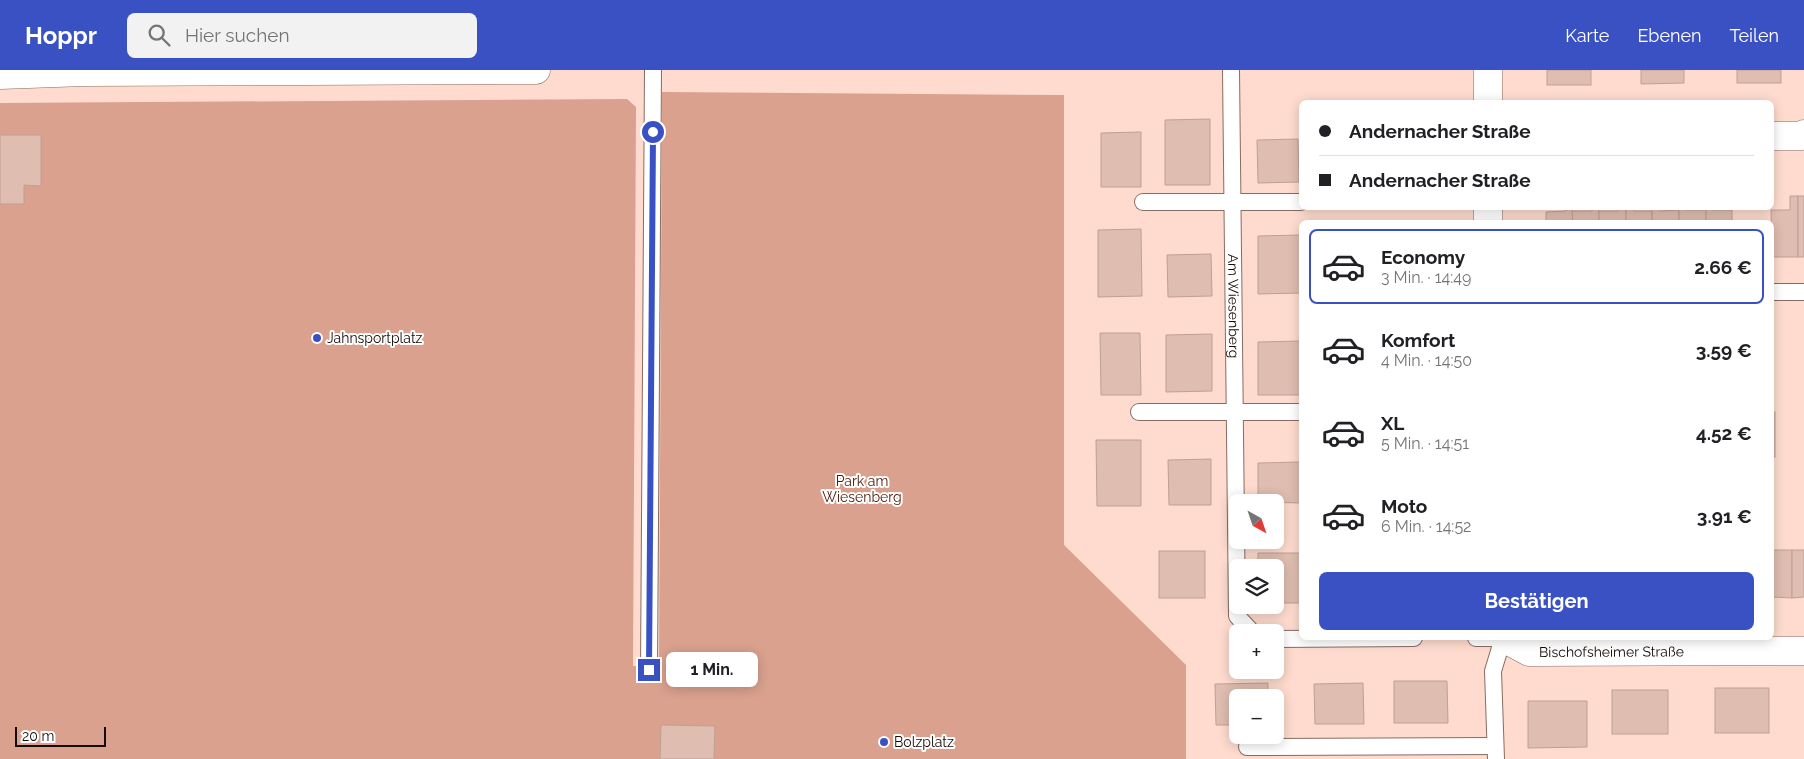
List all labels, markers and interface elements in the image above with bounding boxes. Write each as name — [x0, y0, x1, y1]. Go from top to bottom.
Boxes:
search box — [127, 13, 477, 58]
text: Hoppr — [25, 21, 97, 50]
icon: search — [145, 21, 173, 49]
text: Hier suchen — [185, 24, 290, 46]
text: Karte — [1565, 25, 1609, 46]
text: Ebenen — [1637, 25, 1702, 46]
text: Teilen — [1730, 25, 1779, 46]
text: Andernacher Straße — [1349, 120, 1531, 142]
route start — [642, 121, 664, 143]
text: Andernacher Straße — [1349, 169, 1531, 191]
icon: car — [1321, 244, 1366, 289]
text: Economy — [1381, 246, 1465, 268]
street label: Am Wiesenberg — [1225, 254, 1242, 358]
text: 2.66 € — [1694, 256, 1752, 278]
text: 3 Min. · 14:49 — [1381, 268, 1471, 287]
icon: car — [1321, 327, 1366, 372]
text: Komfort — [1381, 329, 1455, 351]
place label: Jahnsportplatz — [327, 330, 423, 346]
marker: Jahnsportplatz — [311, 332, 323, 344]
text: 3.59 € — [1696, 339, 1752, 361]
text: 4 Min. · 14:50 — [1381, 351, 1472, 370]
icon: car — [1321, 410, 1366, 455]
text: XL — [1381, 412, 1404, 434]
text: 4.52 € — [1696, 422, 1752, 444]
text: 5 Min. · 14:51 — [1381, 434, 1469, 453]
park label: Park am Wiesenberg — [822, 473, 902, 505]
icon: car — [1321, 493, 1366, 538]
north arrow — [1229, 494, 1284, 549]
map controls — [1229, 494, 1284, 744]
text: Moto — [1381, 495, 1427, 517]
text: 3.91 € — [1697, 505, 1752, 527]
text: 6 Min. · 14:52 — [1381, 517, 1471, 536]
button: layers — [1229, 559, 1284, 614]
button: Bestätigen — [1319, 572, 1754, 630]
button: + — [1229, 624, 1284, 679]
street label: Bischofsheimer Straße — [1539, 643, 1684, 660]
callout: 1 Min. — [666, 652, 759, 688]
route end — [638, 659, 660, 681]
text: 1 Min. — [691, 660, 733, 679]
button: − — [1229, 689, 1284, 744]
scale bar — [15, 724, 106, 747]
text: 20 m — [22, 728, 54, 744]
place label: Bolzplatz — [894, 734, 954, 750]
marker: Bolzplatz — [878, 736, 890, 748]

